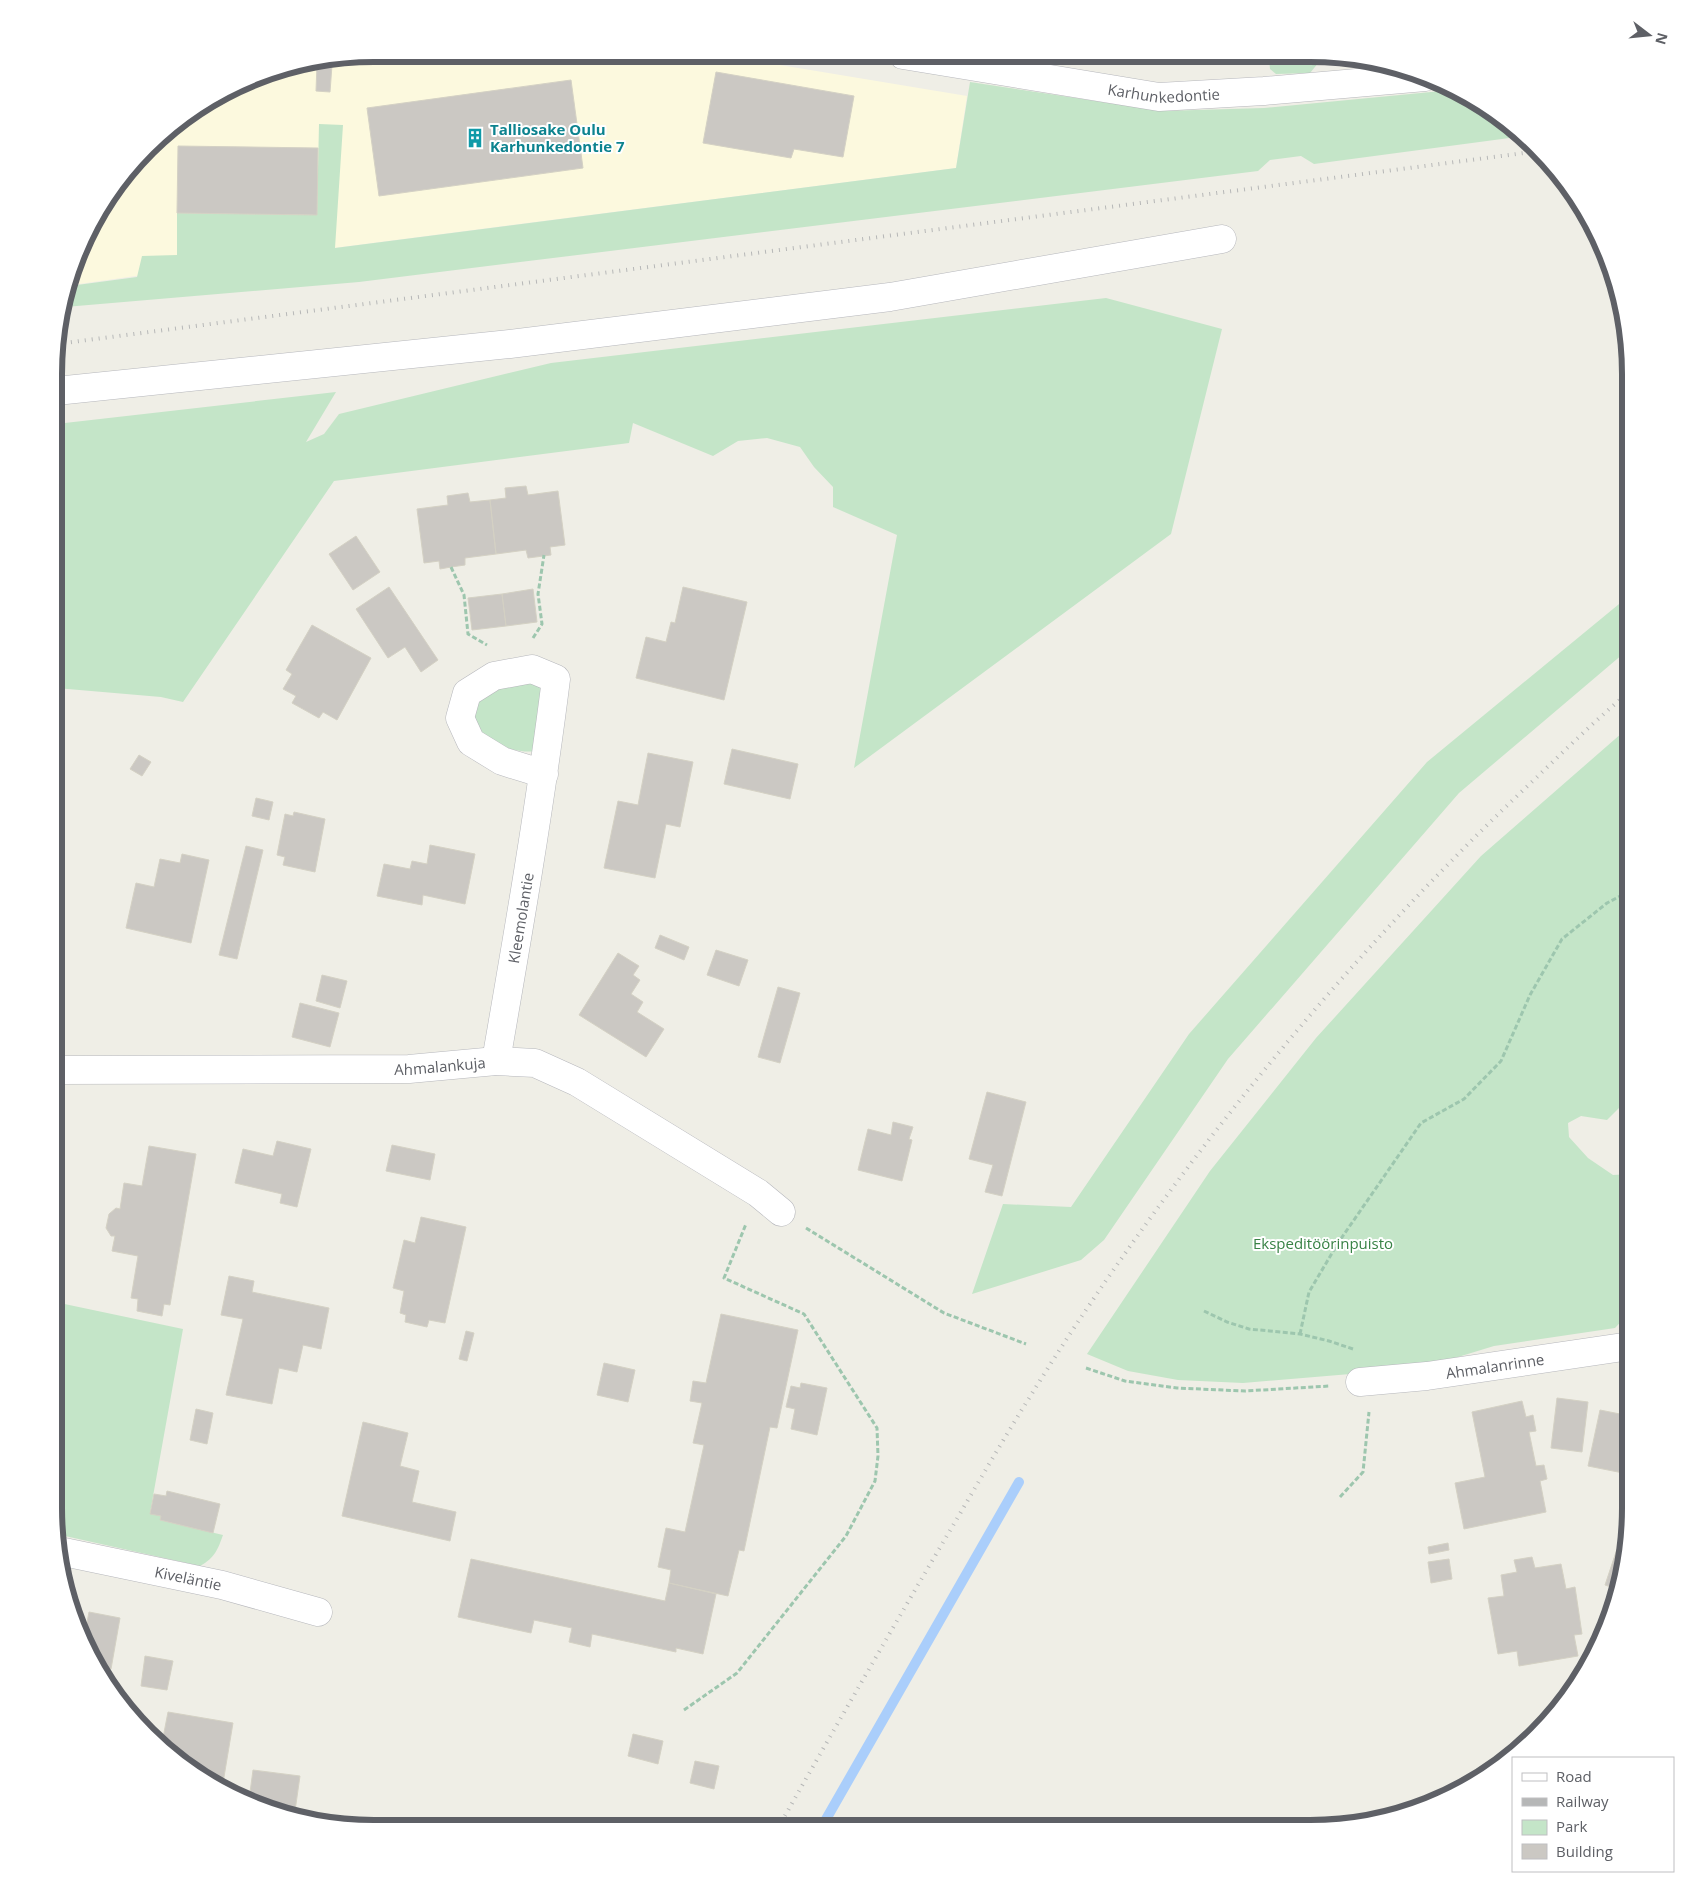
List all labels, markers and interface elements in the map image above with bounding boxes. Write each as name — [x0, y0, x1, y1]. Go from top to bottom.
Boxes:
north arrow — [1624, 10, 1674, 60]
text: N — [1651, 31, 1673, 47]
street label: Karhunkedontie — [1106, 79, 1220, 107]
place label: Talliosake Oulu Karhunkedontie 7 — [490, 119, 625, 156]
building icon: Talliosake Oulu Karhunkedontie 7 — [464, 127, 486, 149]
street label: Kleemolantie — [503, 871, 538, 965]
street label: Ahmalankuja — [394, 1052, 486, 1079]
park label: Ekspeditöörinpuisto — [1253, 1233, 1393, 1253]
street label: Ahmalanrinne — [1445, 1349, 1545, 1383]
street label: Kiveläntie — [153, 1561, 223, 1595]
legend — [1512, 1757, 1674, 1872]
text: Road — [1556, 1766, 1592, 1786]
text: Railway — [1556, 1791, 1609, 1811]
text: Park — [1556, 1816, 1587, 1836]
text: Building — [1556, 1841, 1613, 1861]

